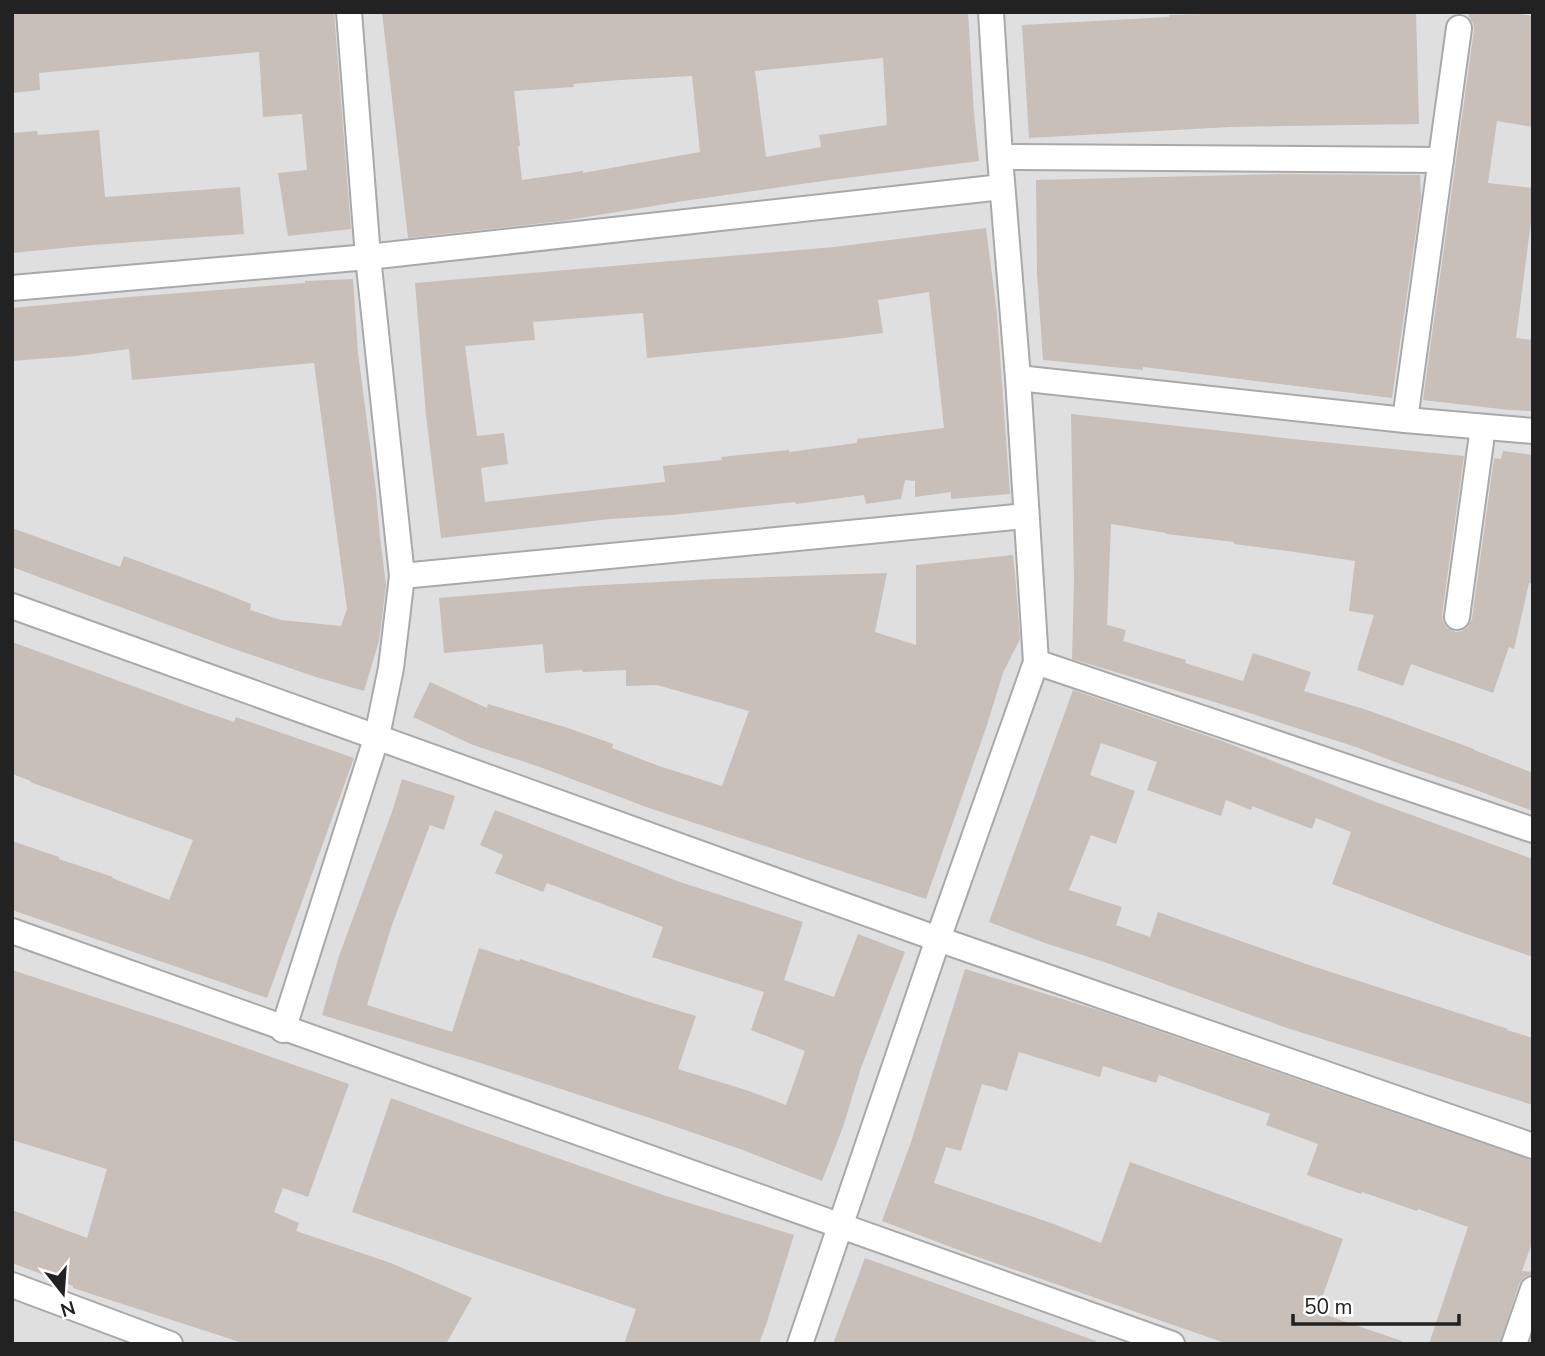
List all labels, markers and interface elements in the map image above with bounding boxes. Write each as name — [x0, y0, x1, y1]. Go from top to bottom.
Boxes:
north arrow — [28, 1258, 98, 1328]
scale bar — [1293, 1282, 1459, 1326]
text: 50 m — [1304, 1293, 1353, 1321]
text: N — [57, 1294, 78, 1323]

